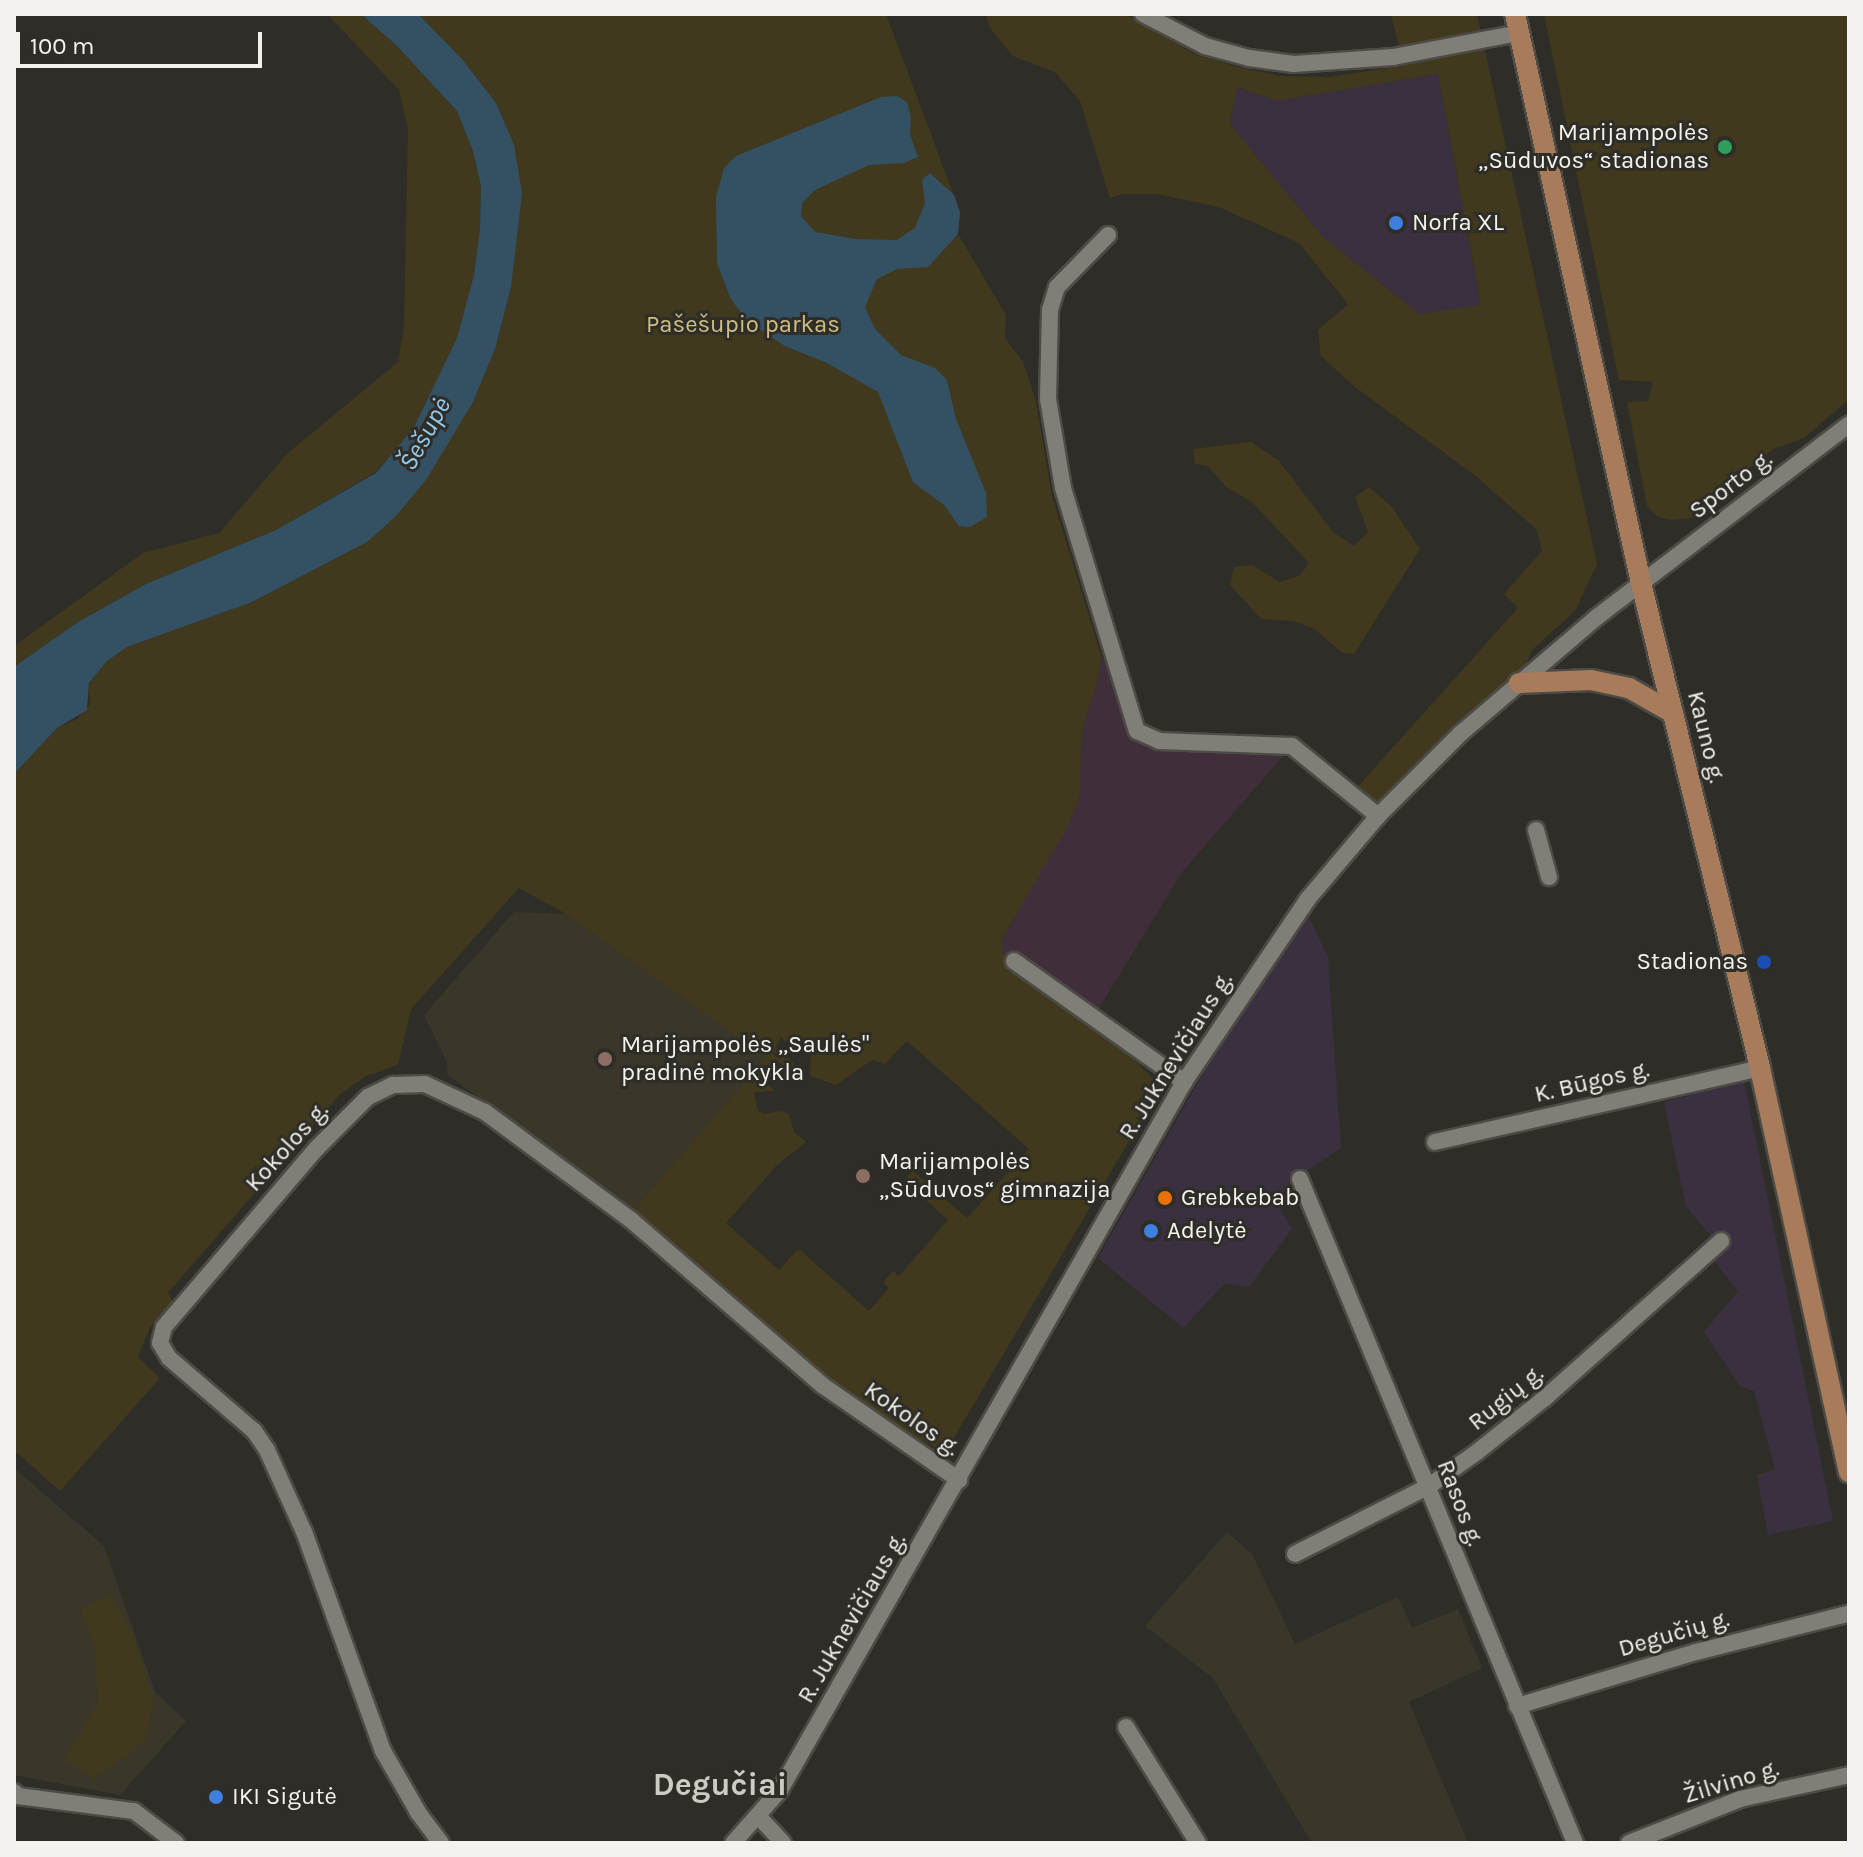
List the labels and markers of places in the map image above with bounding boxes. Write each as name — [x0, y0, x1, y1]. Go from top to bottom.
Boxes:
place label: Marijampolės „Sūduvos“ stadionas — [1478, 119, 1709, 175]
marker: Marijampolės „Sūduvos“ stadionas — [1716, 138, 1734, 156]
place label: Norfa XL — [1412, 209, 1504, 237]
marker: Norfa XL — [1387, 214, 1405, 232]
place label: Stadionas — [1636, 948, 1748, 976]
marker: Stadionas — [1755, 953, 1773, 971]
place label: Marijampolės ,,Saulės" pradinė mokykla — [621, 1031, 869, 1087]
marker: Marijampolės ,,Saulės" pradinė mokykla — [596, 1050, 614, 1068]
place label: Marijampolės „Sūduvos“ gimnazija — [879, 1148, 1111, 1204]
marker: Marijampolės „Sūduvos“ gimnazija — [854, 1167, 872, 1185]
place label: Grebkebab — [1181, 1184, 1299, 1212]
marker: Grebkebab — [1156, 1189, 1174, 1207]
place label: Adelytė — [1167, 1217, 1247, 1245]
marker: Adelytė — [1142, 1222, 1160, 1240]
place label: IKI Sigutė — [232, 1783, 337, 1811]
marker: IKI Sigutė — [207, 1788, 225, 1806]

